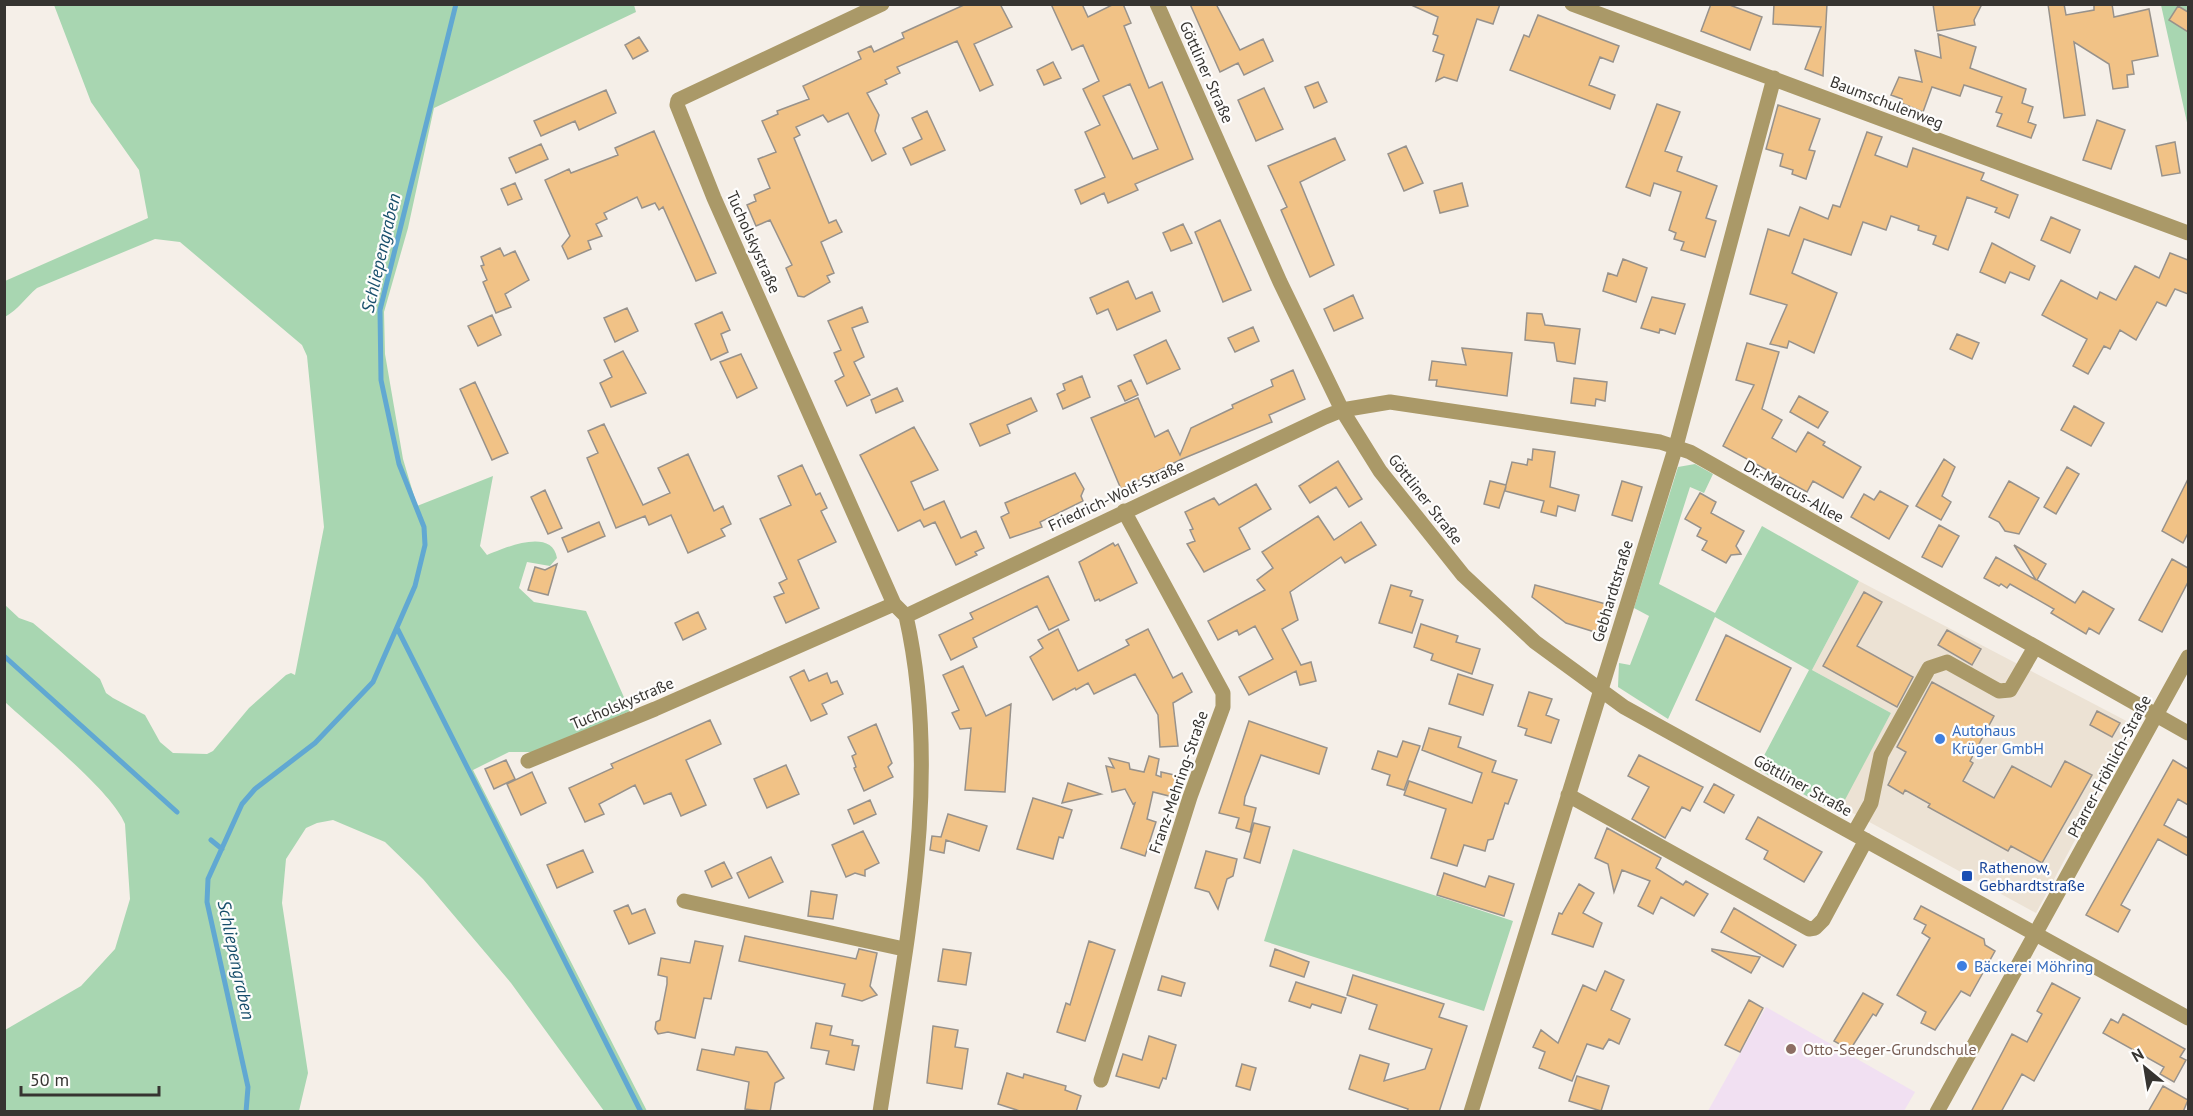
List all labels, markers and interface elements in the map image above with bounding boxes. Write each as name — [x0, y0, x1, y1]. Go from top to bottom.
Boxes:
street label: Göttliner Straße — [1176, 18, 1238, 126]
street label: Baumschulenweg — [1827, 71, 1947, 133]
street label: Tucholskystraße — [723, 188, 785, 296]
water label: Schliepengraben — [356, 191, 405, 315]
street label: Göttliner Straße — [1384, 450, 1468, 548]
street label: Friedrich-Wolf-Straße — [1045, 455, 1187, 535]
street label: Dr.-Marcus-Allee — [1740, 455, 1848, 527]
street label: Gebhardtstraße — [1587, 537, 1637, 645]
street label: Tucholskystraße — [568, 672, 676, 734]
street label: Pfarrer-Fröhlich-Straße — [2063, 691, 2155, 841]
street label: Franz-Mehring-Straße — [1144, 708, 1212, 856]
place label: Autohaus Krüger GmbH — [1952, 720, 2044, 758]
marker: Autohaus Krüger GmbH — [1933, 732, 1947, 746]
street label: Göttliner Straße — [1750, 750, 1856, 820]
place label: Rathenow, Gebhardtstraße — [1979, 857, 2085, 895]
marker: Rathenow, Gebhardtstraße — [1960, 869, 1974, 883]
water label: Schliepengraben — [213, 898, 260, 1022]
place label: Bäckerei Möhring — [1974, 956, 2093, 976]
marker: Bäckerei Möhring — [1955, 959, 1969, 973]
north arrow — [2115, 1038, 2175, 1098]
place label: Otto-Seeger-Grundschule — [1803, 1039, 1977, 1059]
marker: Otto-Seeger-Grundschule — [1784, 1042, 1798, 1056]
text: N — [2128, 1044, 2147, 1066]
scale bar — [21, 1059, 159, 1097]
text: 50 m — [30, 1068, 69, 1091]

